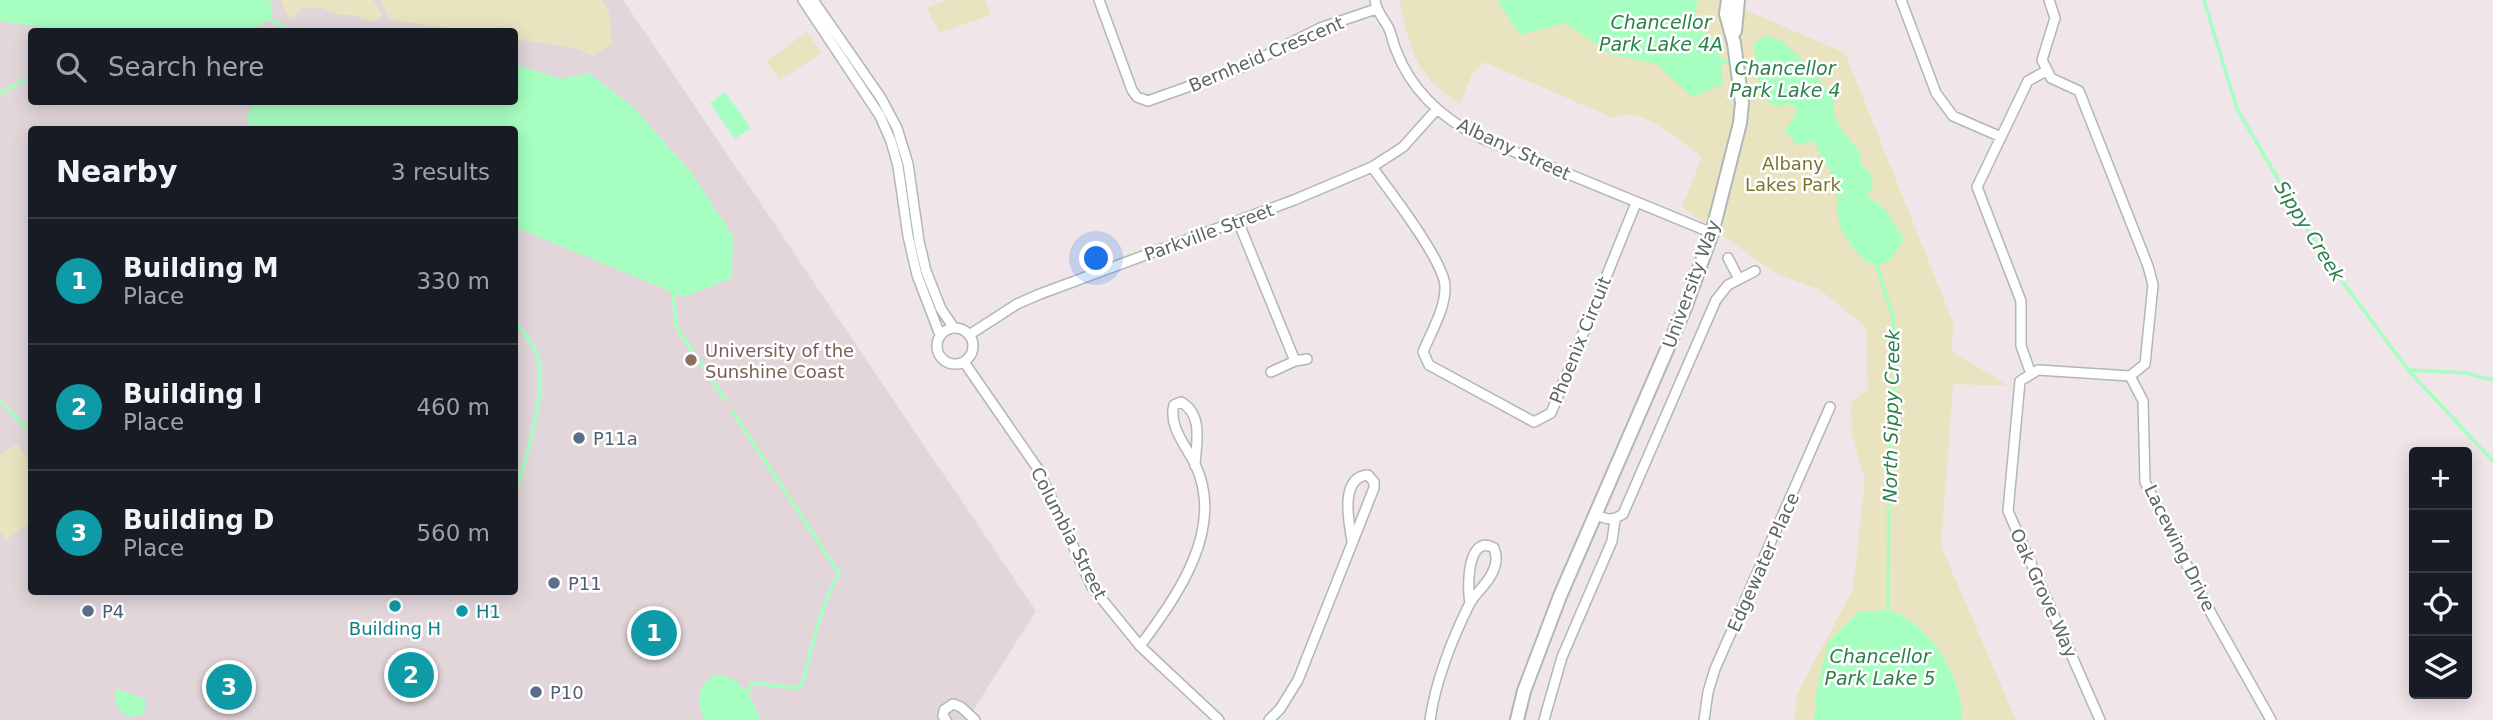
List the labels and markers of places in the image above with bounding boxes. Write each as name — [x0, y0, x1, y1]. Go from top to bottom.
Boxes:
place label: University of the Sunshine Coast — [705, 340, 854, 382]
marker: University of the Sunshine Coast — [683, 352, 699, 368]
place label: P11a — [593, 428, 638, 449]
marker: P11a — [571, 430, 587, 446]
place label: P11 — [568, 573, 602, 594]
marker: P11 — [546, 575, 562, 591]
marker: Building H — [387, 598, 403, 614]
place label: P4 — [102, 601, 124, 622]
place label: H1 — [476, 601, 501, 622]
marker: P4 — [80, 603, 96, 619]
marker: H1 — [454, 603, 470, 619]
pin: 1 — [631, 607, 677, 659]
place label: Building H — [349, 618, 441, 639]
pin: 2 — [388, 649, 434, 701]
pin: 3 — [206, 661, 252, 713]
place label: P10 — [550, 682, 584, 703]
marker: P10 — [528, 684, 544, 700]

